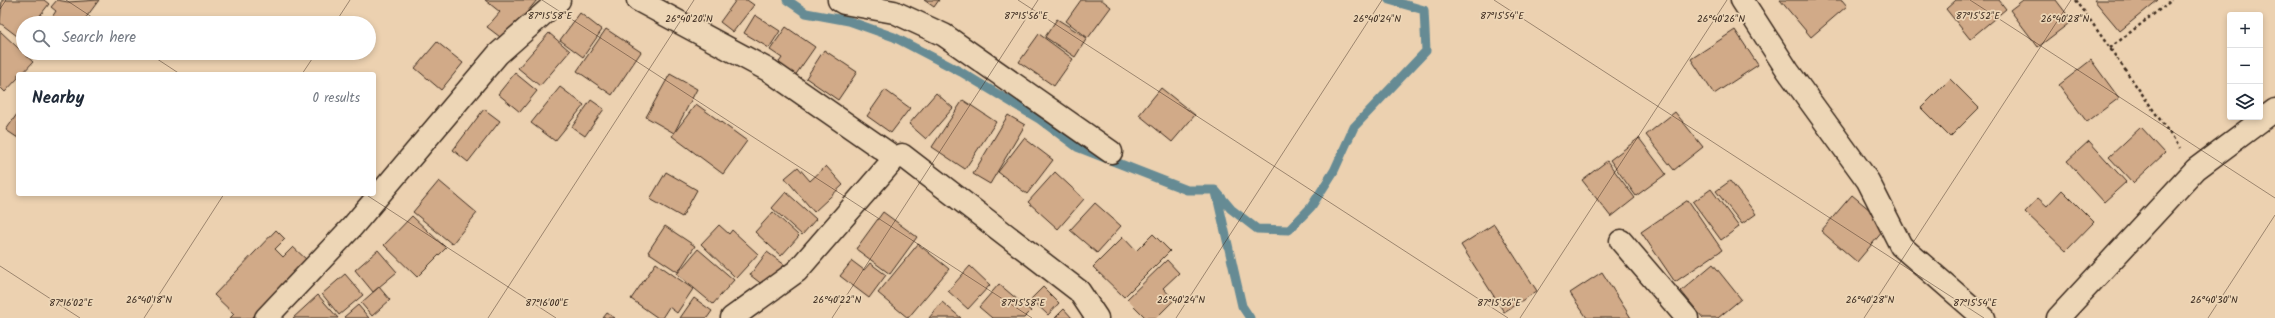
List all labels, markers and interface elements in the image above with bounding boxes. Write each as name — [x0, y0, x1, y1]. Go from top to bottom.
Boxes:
text: 87°15'58"E — [528, 8, 573, 24]
text: 87°15'56"E — [1004, 8, 1049, 24]
text: 87°15'54"E — [1480, 8, 1525, 24]
text: 87°15'52"E — [1956, 8, 2001, 24]
text: 26°40'20"N — [665, 11, 713, 27]
text: 26°40'24"N — [1353, 11, 1401, 27]
text: 26°40'26"N — [1697, 11, 1745, 27]
text: 26°40'28"N — [2041, 11, 2090, 27]
map controls — [2227, 12, 2263, 120]
button: + — [2227, 12, 2263, 48]
search box — [16, 16, 376, 60]
text: Search here — [62, 26, 136, 50]
icon: search — [30, 27, 52, 49]
button: − — [2227, 48, 2263, 84]
button: layers — [2227, 84, 2263, 120]
text: Nearby — [32, 85, 84, 112]
text: 0 results — [313, 88, 360, 109]
text: 26°40'18"N — [126, 292, 172, 308]
text: 26°40'22"N — [813, 292, 861, 308]
text: 26°40'24"N — [1157, 292, 1205, 308]
text: 26°40'28"N — [1846, 292, 1895, 308]
text: 26°40'30"N — [2190, 292, 2238, 308]
text: 87°16'02"E — [49, 295, 94, 311]
text: 87°16'00"E — [525, 295, 570, 311]
text: 87°15'58"E — [1001, 295, 1046, 311]
text: 87°15'56"E — [1477, 295, 1522, 311]
text: 87°15'54"E — [1953, 295, 1998, 311]

